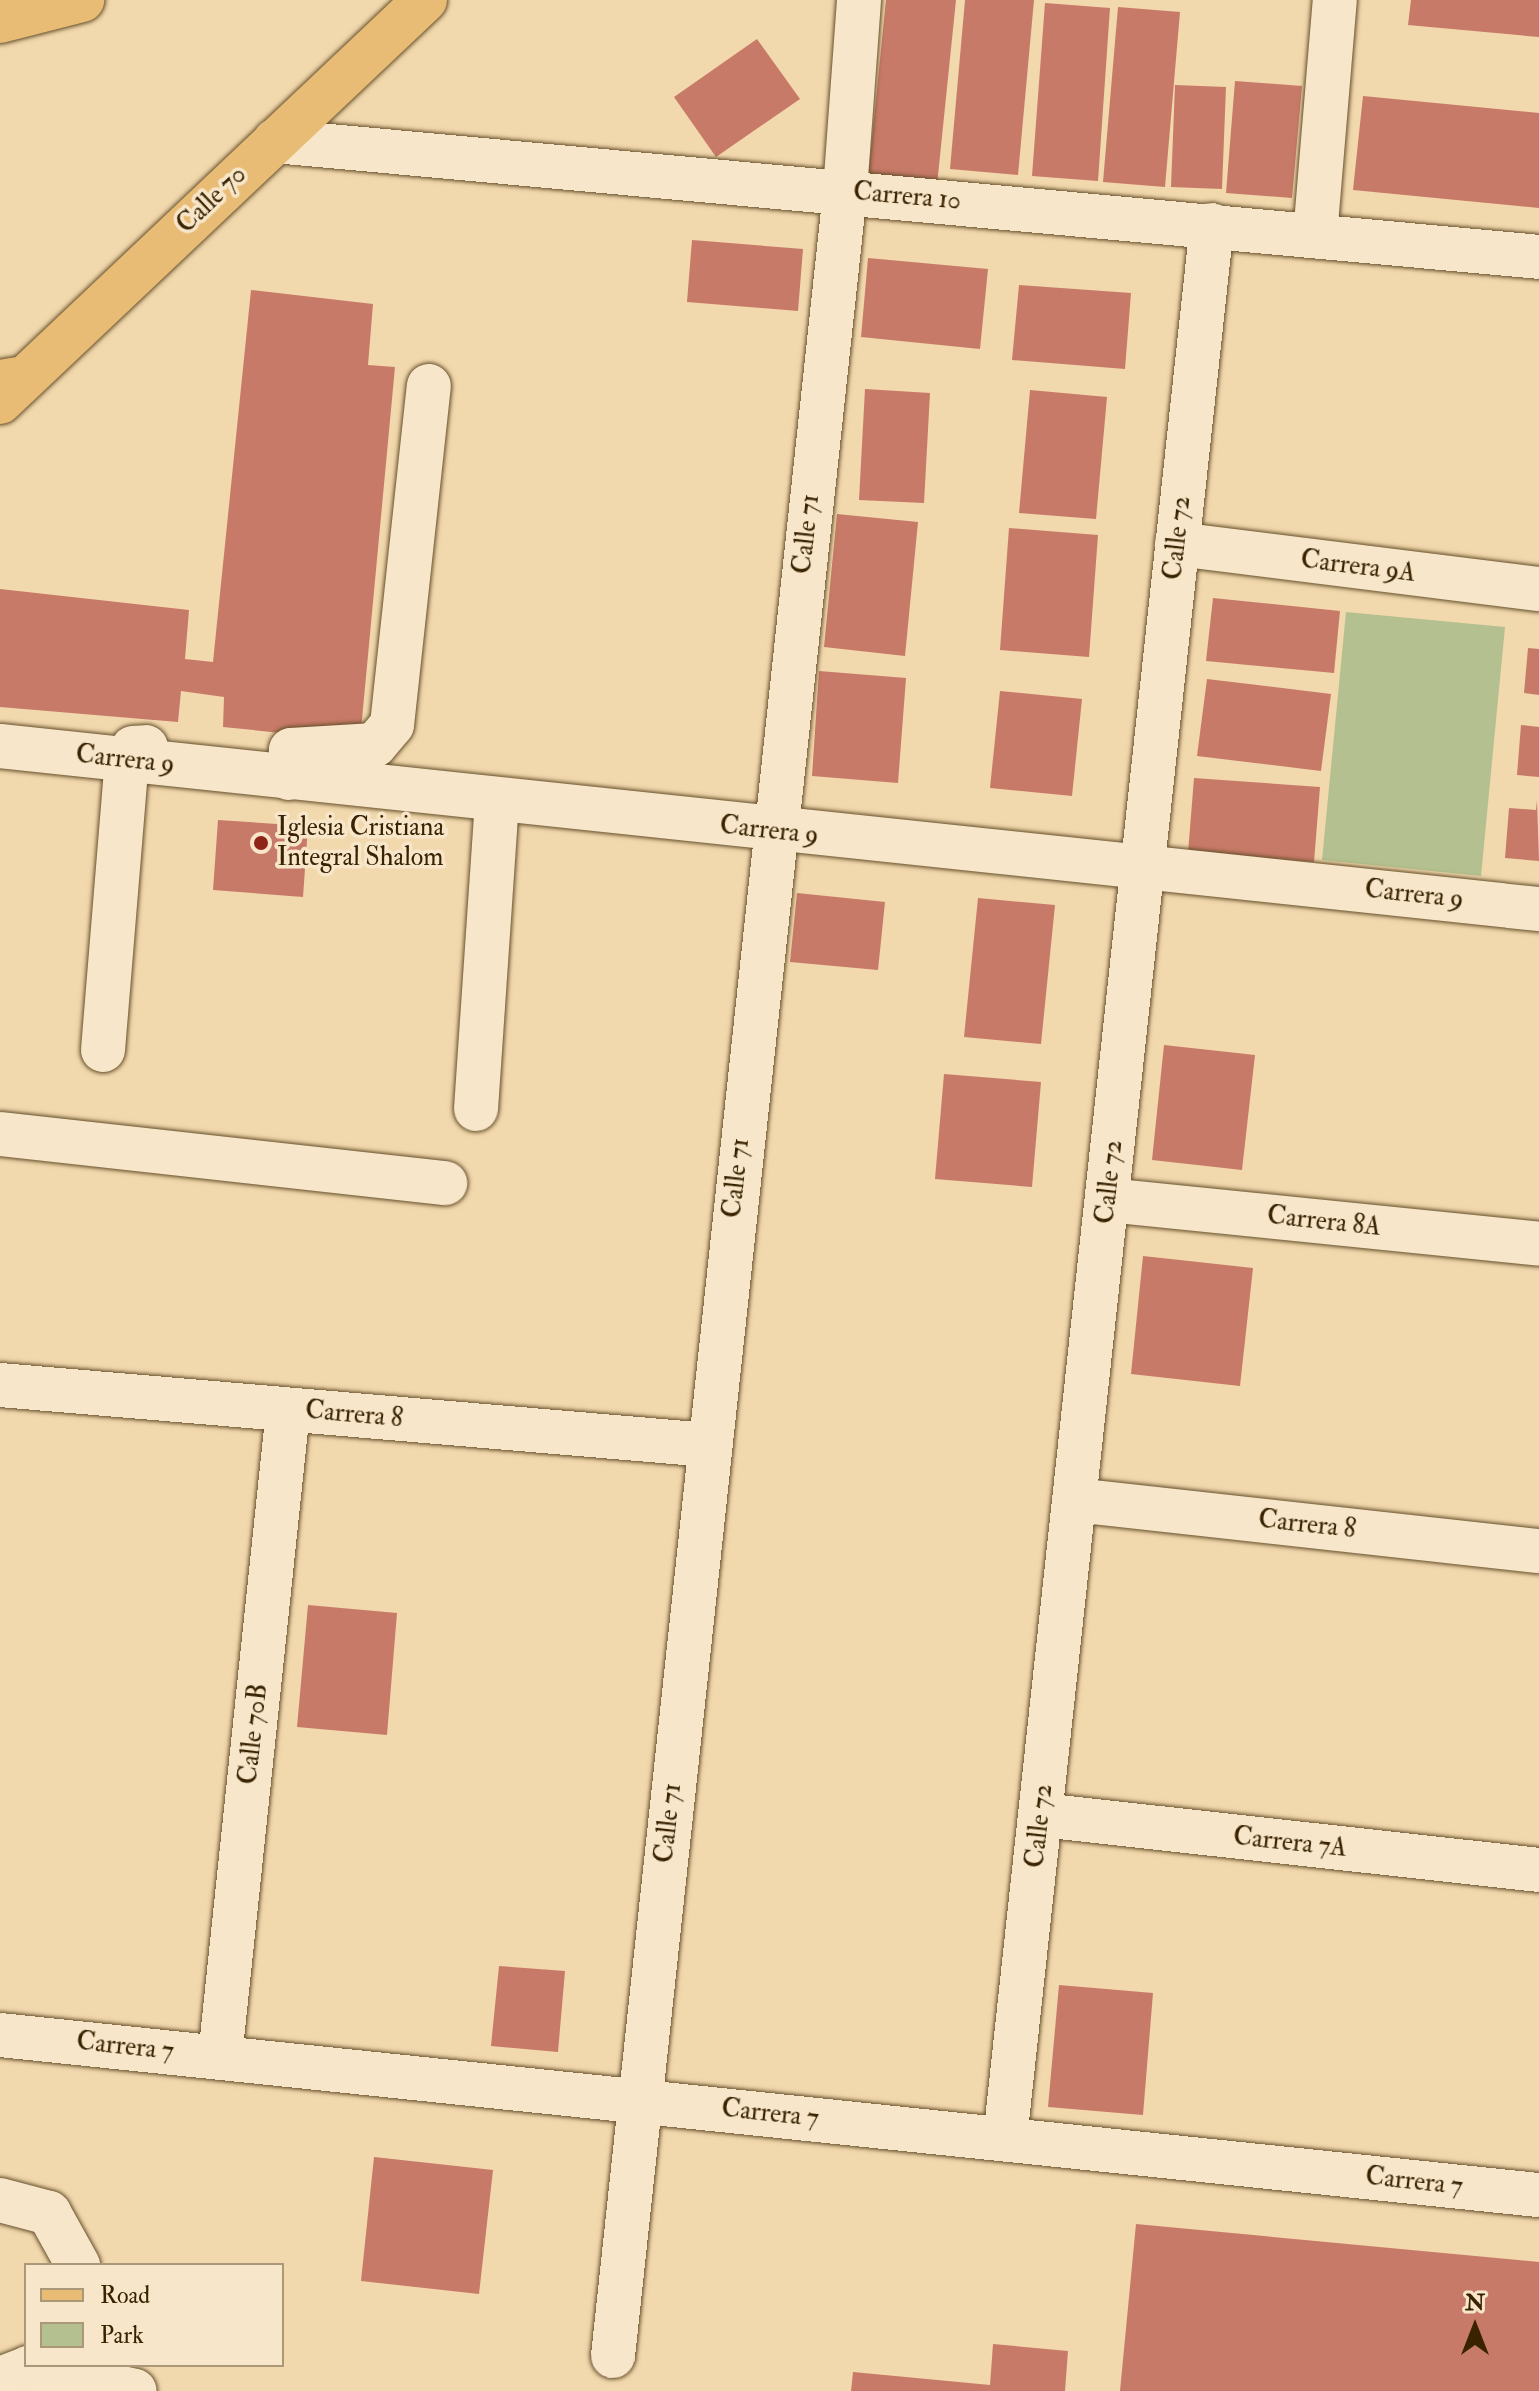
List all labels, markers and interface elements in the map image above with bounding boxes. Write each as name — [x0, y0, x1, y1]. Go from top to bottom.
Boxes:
street label: Calle 70 — [171, 159, 253, 241]
street label: Carrera 10 — [852, 177, 962, 217]
street label: Calle 71 — [787, 492, 827, 576]
street label: Calle 72 — [1158, 494, 1198, 582]
street label: Carrera 9A — [1299, 544, 1417, 590]
street label: Carrera 9 — [74, 739, 176, 781]
street label: Carrera 9 — [718, 810, 820, 852]
place label: Iglesia Cristiana Integral Shalom — [277, 812, 444, 874]
marker: Iglesia Cristiana Integral Shalom — [252, 834, 270, 852]
street label: Carrera 9 — [1363, 874, 1465, 916]
street label: Calle 71 — [717, 1136, 757, 1220]
street label: Calle 72 — [1090, 1138, 1130, 1226]
street label: Carrera 8A — [1266, 1201, 1382, 1243]
street label: Carrera 8 — [304, 1395, 404, 1435]
street label: Carrera 8 — [1257, 1504, 1357, 1546]
street label: Calle 70B — [233, 1682, 275, 1786]
street label: Calle 71 — [649, 1781, 689, 1865]
street label: Calle 72 — [1020, 1782, 1060, 1870]
street label: Carrera 7A — [1232, 1822, 1348, 1864]
street label: Carrera 7 — [75, 2026, 175, 2068]
street label: Carrera 7 — [720, 2093, 820, 2135]
street label: Carrera 7 — [1364, 2161, 1464, 2203]
legend — [24, 2263, 284, 2367]
text: Road — [100, 2280, 150, 2311]
north arrow — [1435, 2287, 1515, 2367]
text: N — [1465, 2289, 1485, 2317]
text: Park — [100, 2320, 144, 2351]

